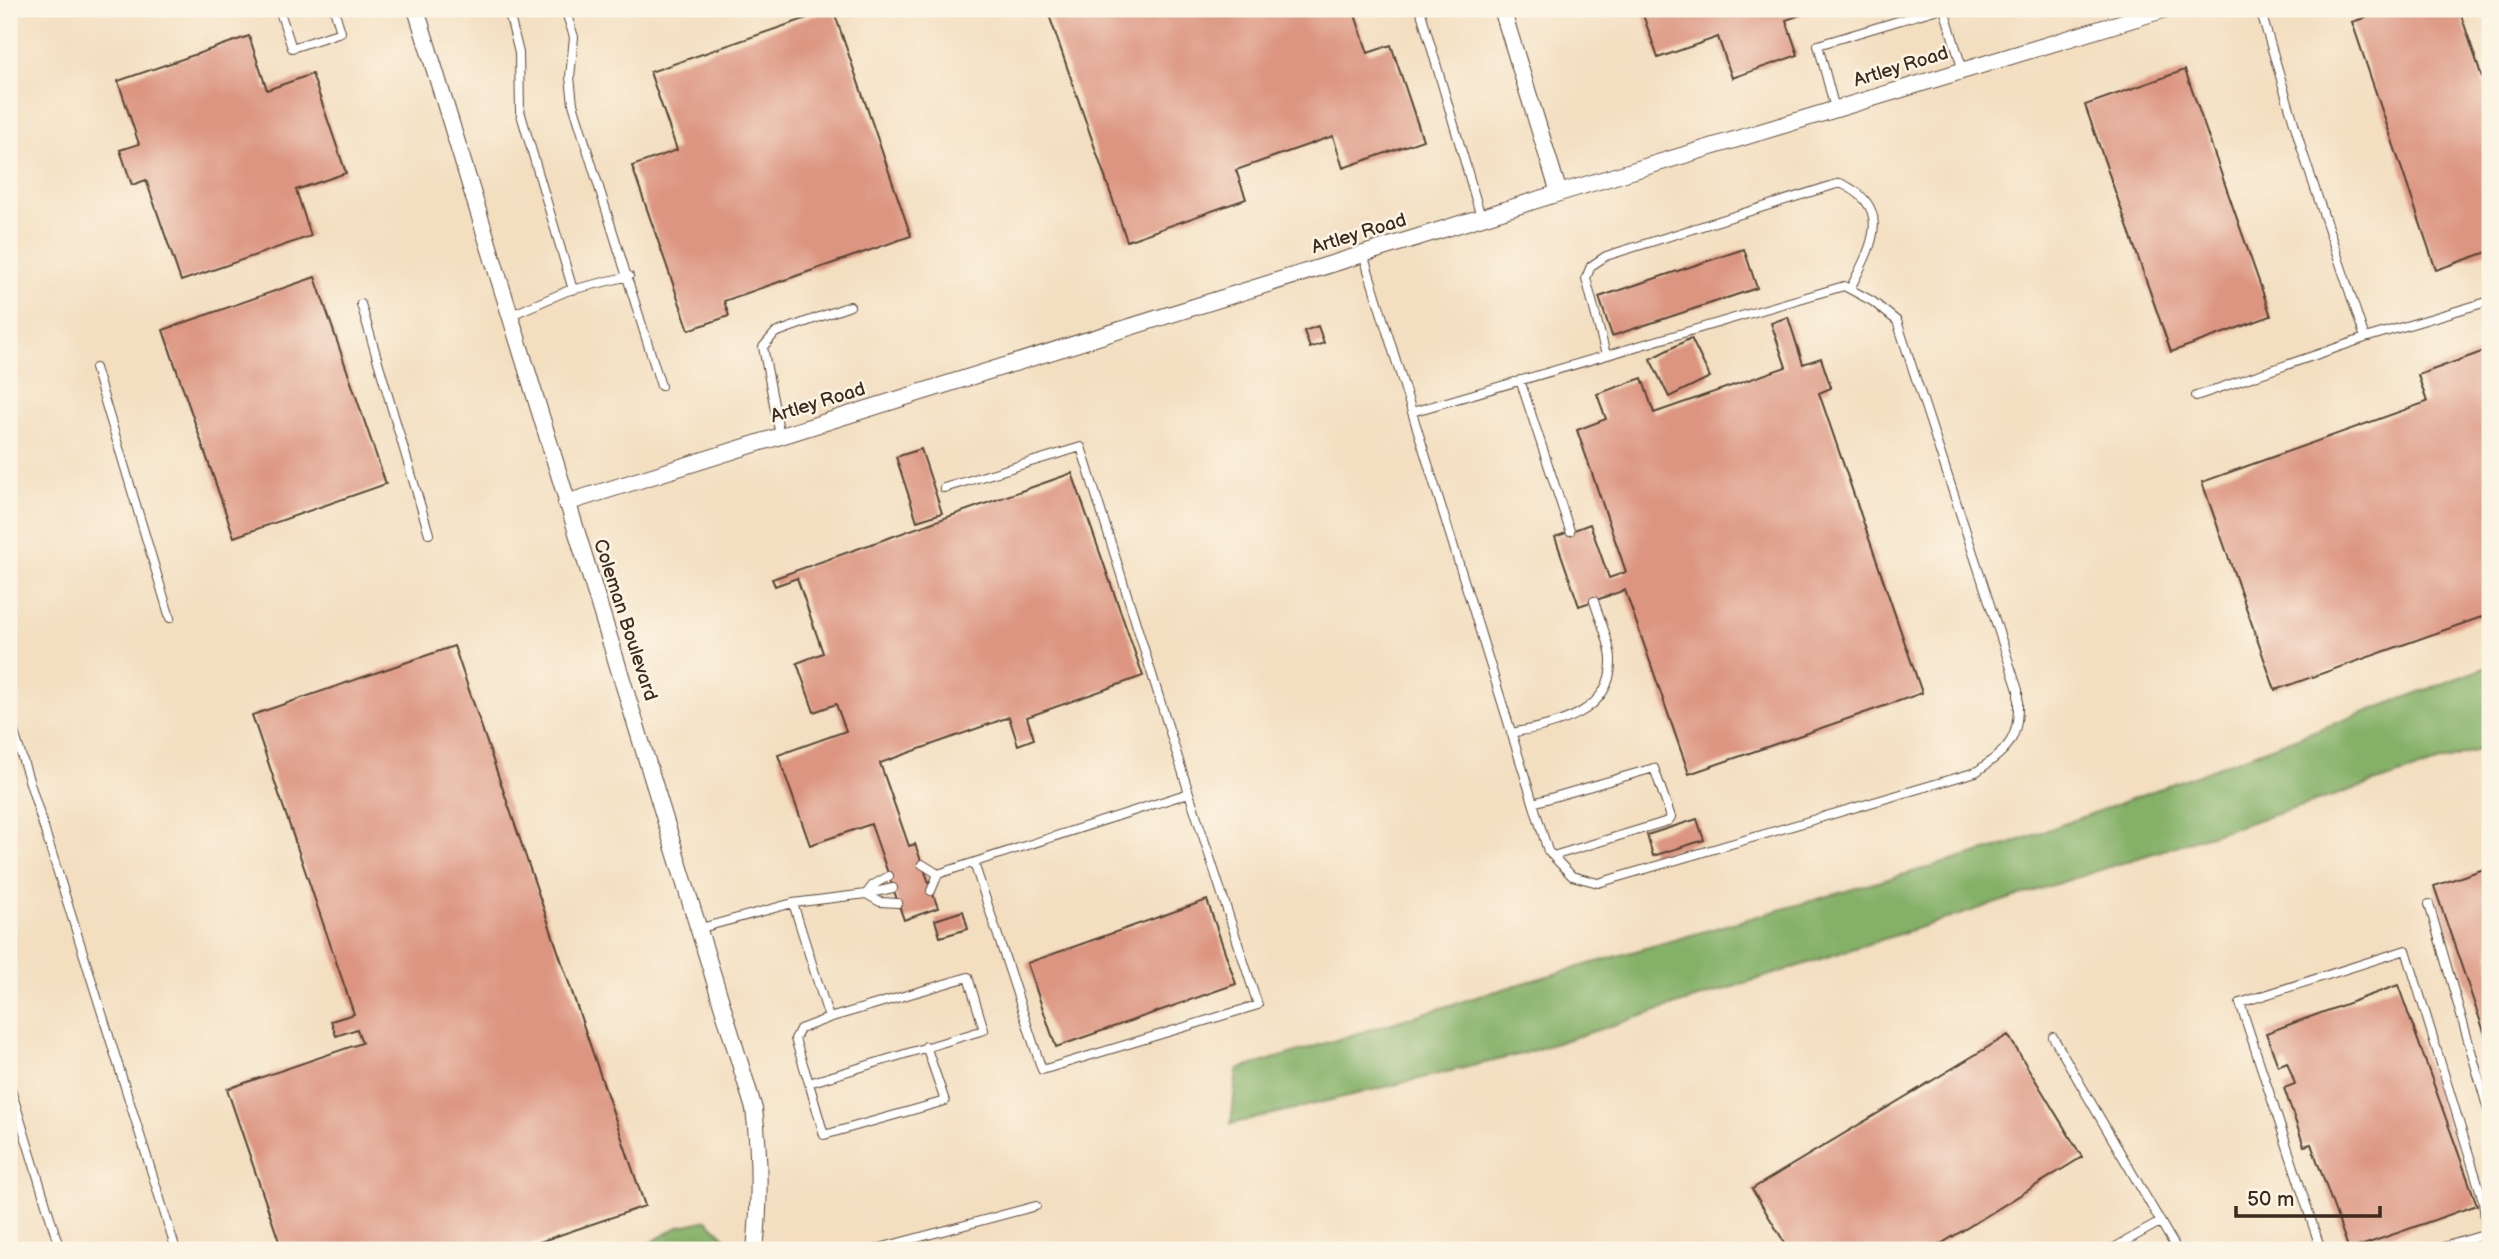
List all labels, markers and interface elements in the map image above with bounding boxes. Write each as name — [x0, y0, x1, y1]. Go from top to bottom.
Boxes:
street label: Artley Road — [1851, 42, 1951, 92]
street label: Artley Road — [1309, 209, 1409, 259]
street label: Artley Road — [768, 378, 868, 428]
street label: Coleman Boulevard — [588, 536, 662, 704]
scale bar — [2236, 1175, 2380, 1219]
text: 50 m — [2247, 1187, 2294, 1212]

